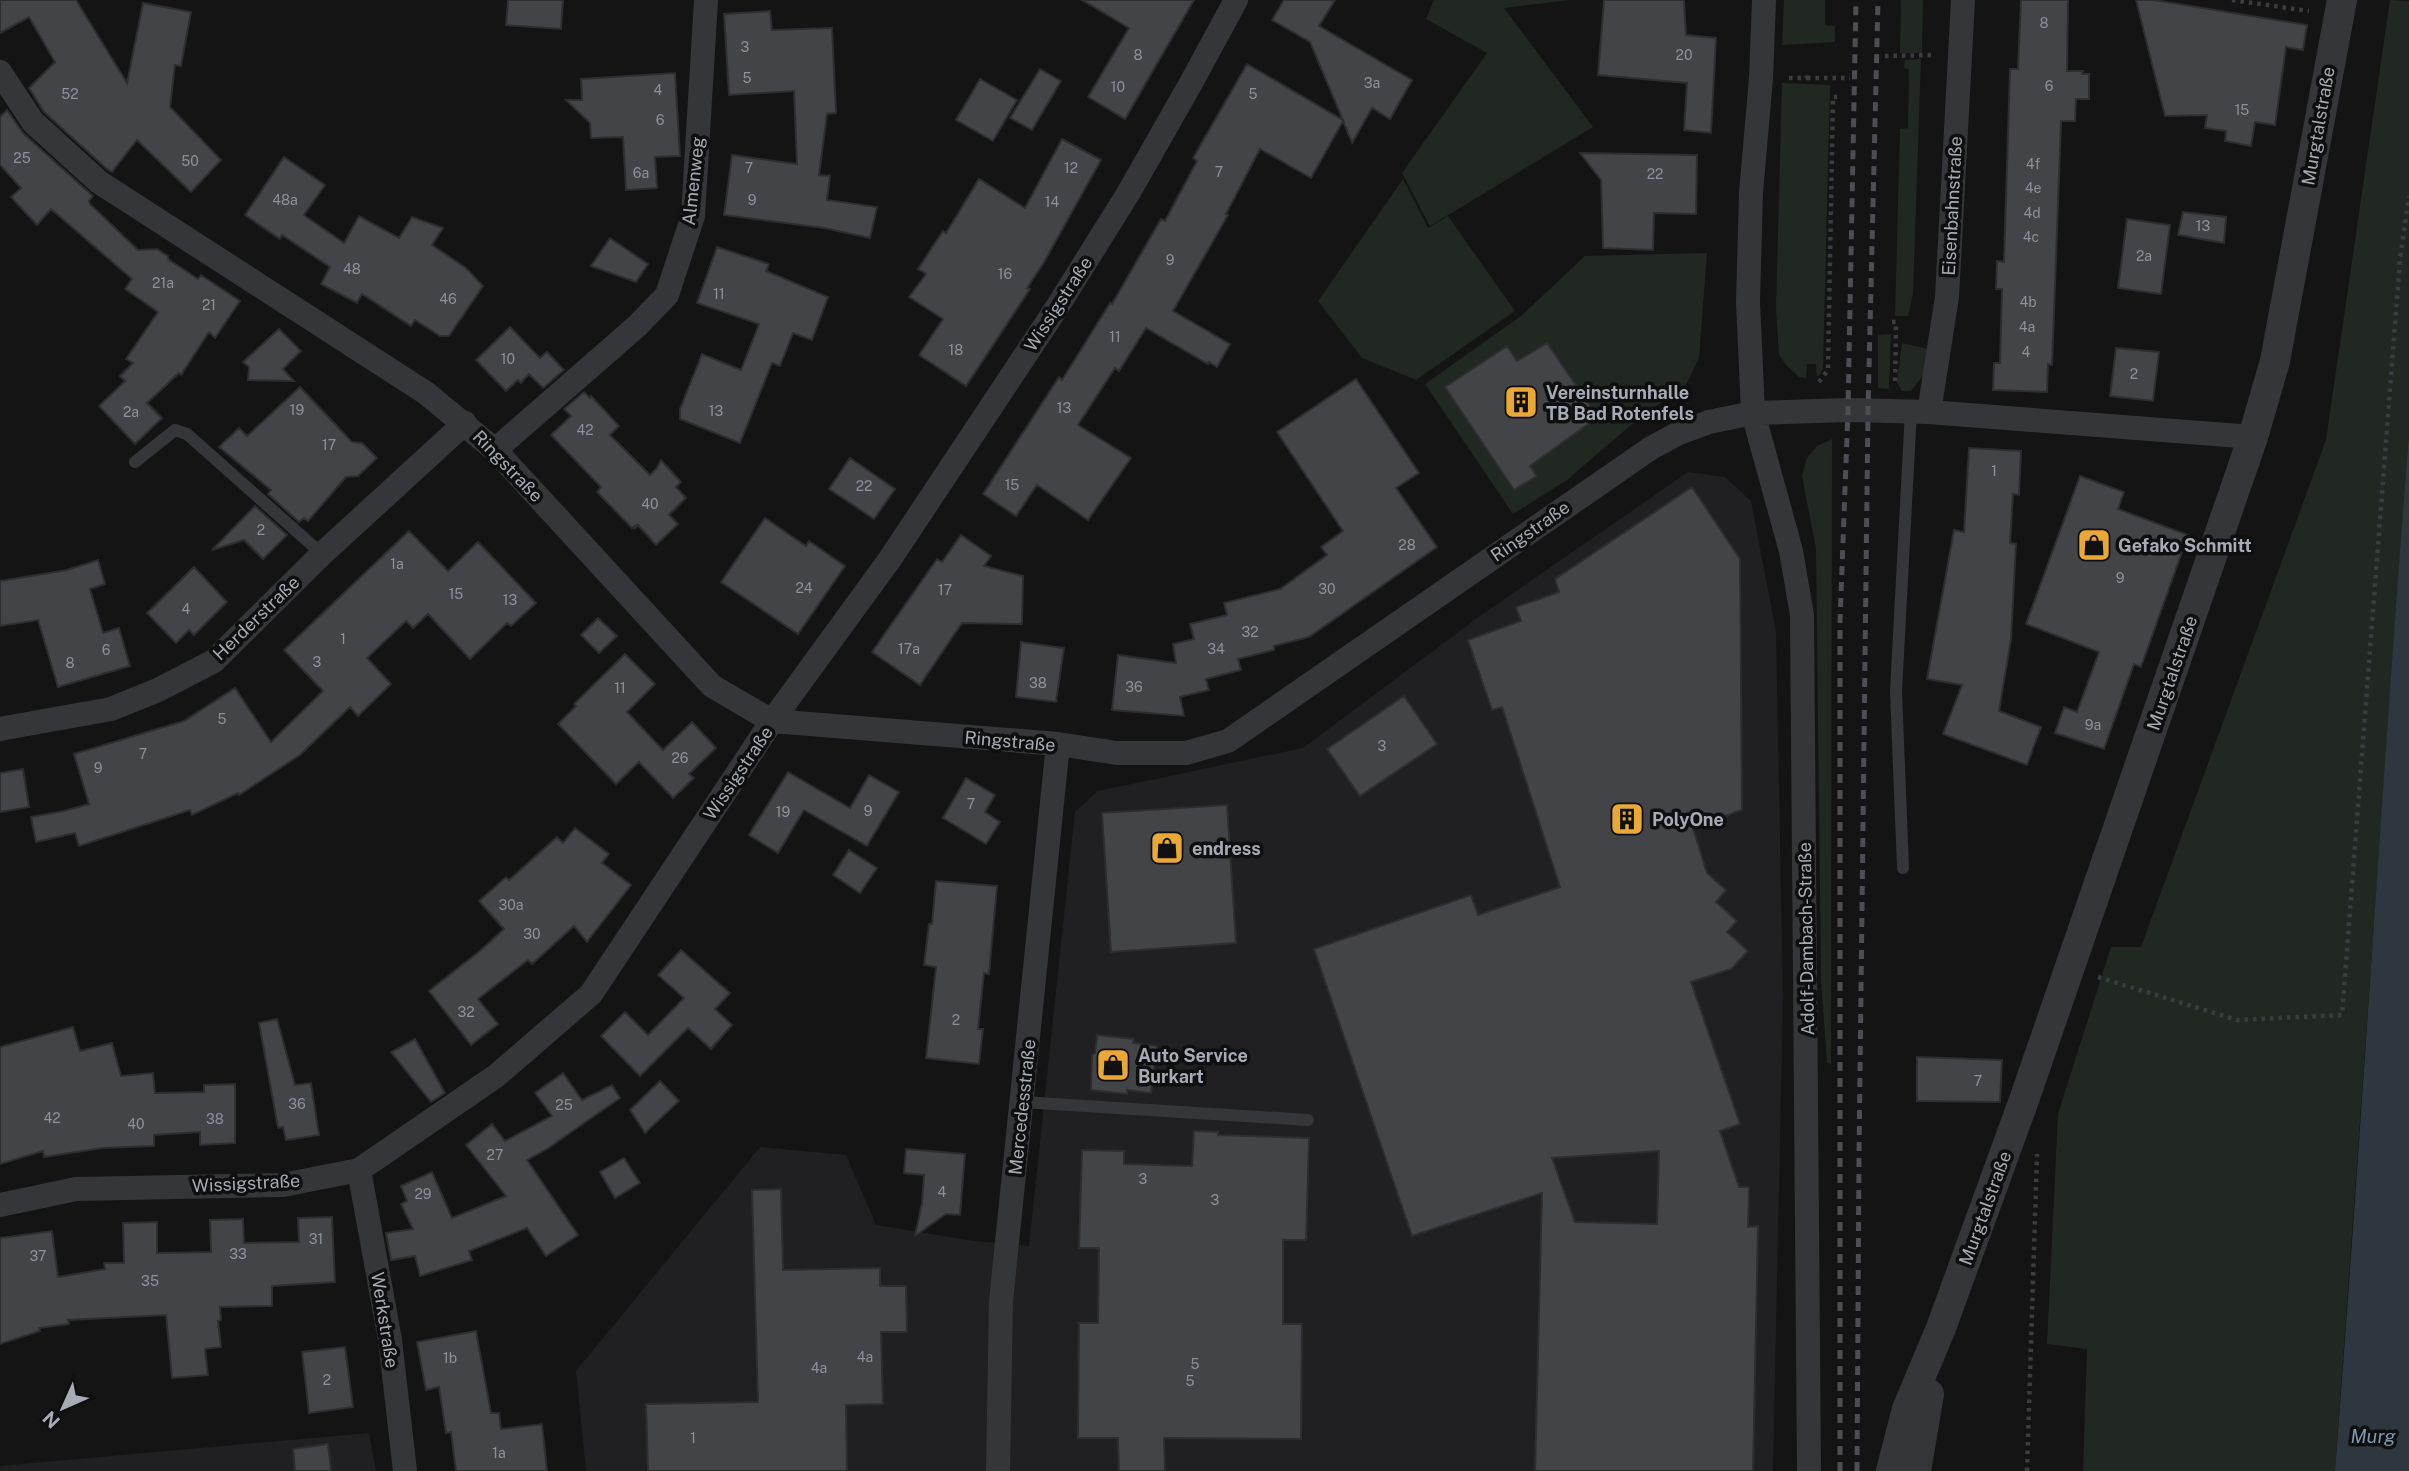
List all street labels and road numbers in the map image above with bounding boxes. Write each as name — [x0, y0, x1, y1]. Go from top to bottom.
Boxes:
street label: Murgtalstraße — [2297, 65, 2339, 187]
street label: Almenweg — [678, 136, 708, 226]
street label: Eisenbahnstraße — [1938, 136, 1966, 276]
street label: Wissigstraße — [1020, 253, 1096, 355]
street label: Ringstraße — [469, 426, 547, 506]
street label: Ringstraße — [1487, 496, 1573, 566]
street label: Herderstraße — [208, 572, 304, 664]
street label: Murgtalstraße — [2143, 613, 2201, 733]
street label: Wissigstraße — [699, 722, 777, 824]
street label: Ringstraße — [964, 727, 1056, 755]
street label: Adolf-Dambach-Straße — [1794, 842, 1818, 1036]
street label: Mercedesstraße — [1004, 1038, 1040, 1176]
street label: Murgtalstraße — [1955, 1148, 2015, 1268]
street label: Wissigstraße — [191, 1170, 301, 1196]
street label: Werkstraße — [367, 1271, 403, 1369]

